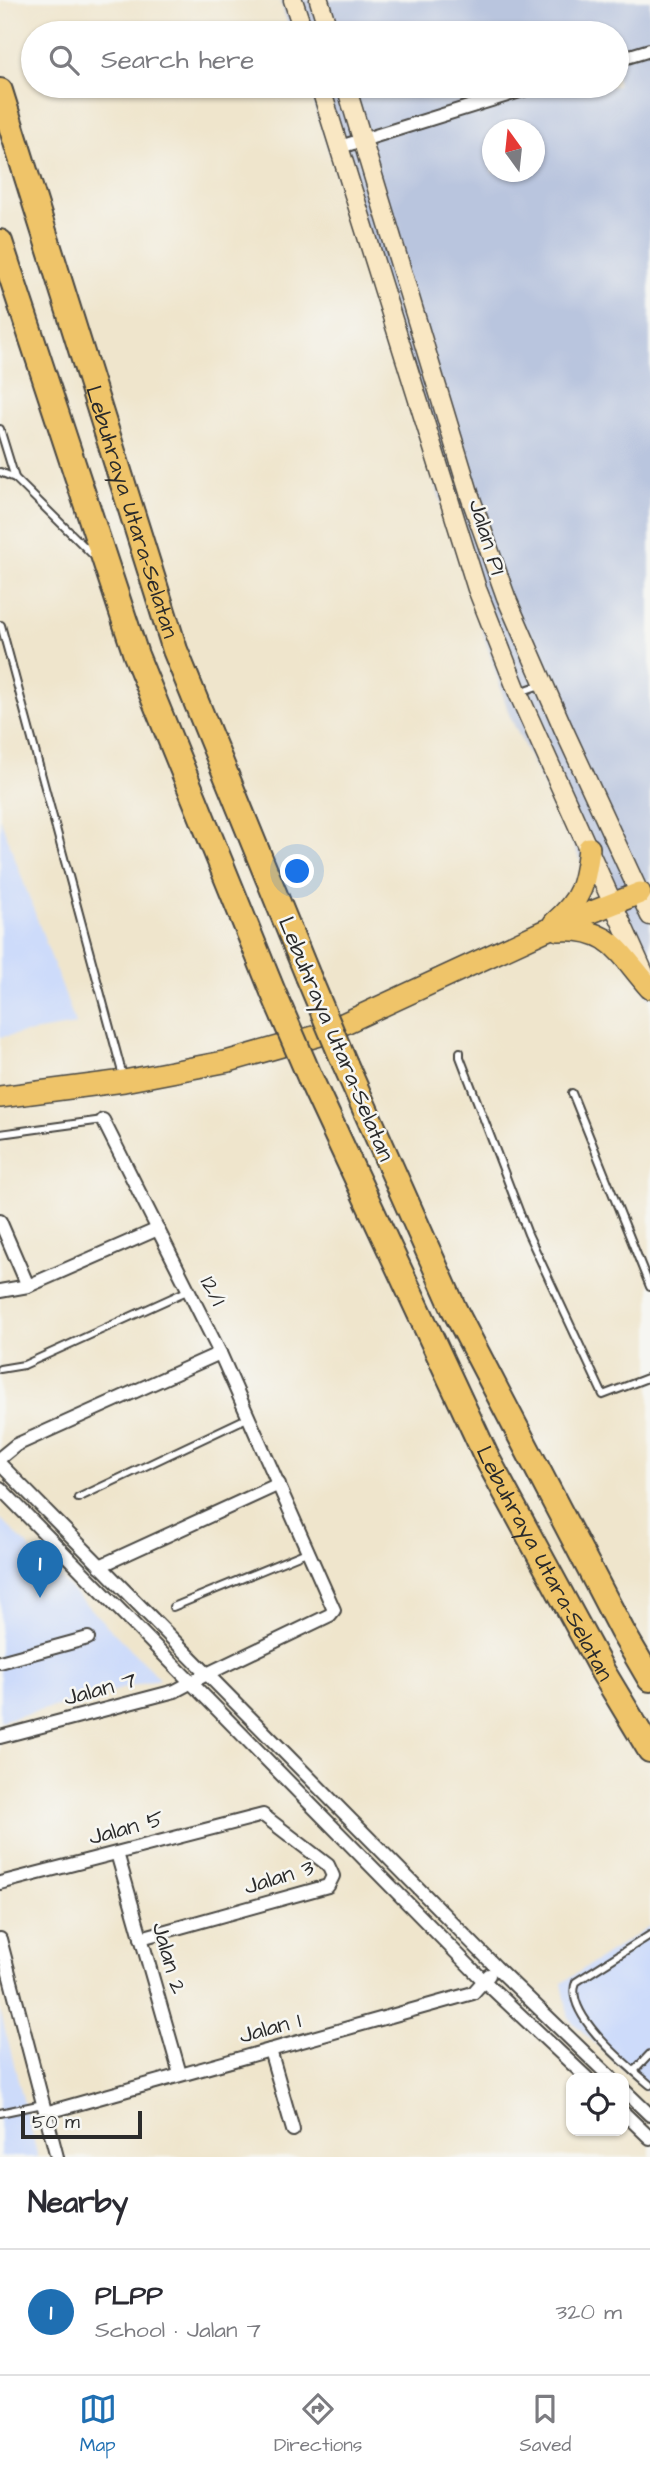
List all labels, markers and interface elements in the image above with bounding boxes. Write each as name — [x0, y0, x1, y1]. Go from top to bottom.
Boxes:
search box — [21, 21, 629, 98]
icon: search — [45, 41, 83, 79]
text: Search here — [101, 42, 254, 78]
north arrow — [482, 119, 545, 182]
street label: Lebuhraya Utara–Selatan — [77, 382, 186, 642]
street label: Jalan P1 — [460, 495, 514, 579]
your location — [280, 854, 314, 888]
street label: Lebuhraya Utara–Selatan — [269, 912, 402, 1167]
street label: 12/1 — [192, 1271, 234, 1311]
street label: Lebuhraya Utara–Selatan — [468, 1441, 621, 1687]
pin: 1 — [17, 1540, 63, 1598]
street label: Jalan 7 — [60, 1664, 140, 1714]
street label: Jalan 5 — [85, 1803, 167, 1853]
street label: Jalan 3 — [240, 1851, 318, 1903]
street label: Jalan 2 — [144, 1918, 194, 1998]
street label: Jalan 1 — [236, 2004, 305, 2052]
map controls — [566, 2073, 629, 2136]
button: locate — [566, 2073, 629, 2136]
scale bar — [21, 2108, 142, 2140]
text: 50 m — [32, 2109, 80, 2136]
text: Nearby — [28, 2182, 128, 2224]
text: PLPP — [95, 2278, 163, 2314]
text: 1 — [50, 2296, 52, 2328]
text: 320 m — [556, 2296, 622, 2328]
text: School · Jalan 7 — [95, 2314, 261, 2346]
tab: Map — [79, 2390, 117, 2459]
tab: Directions — [274, 2390, 362, 2459]
tab: Saved — [520, 2390, 571, 2459]

